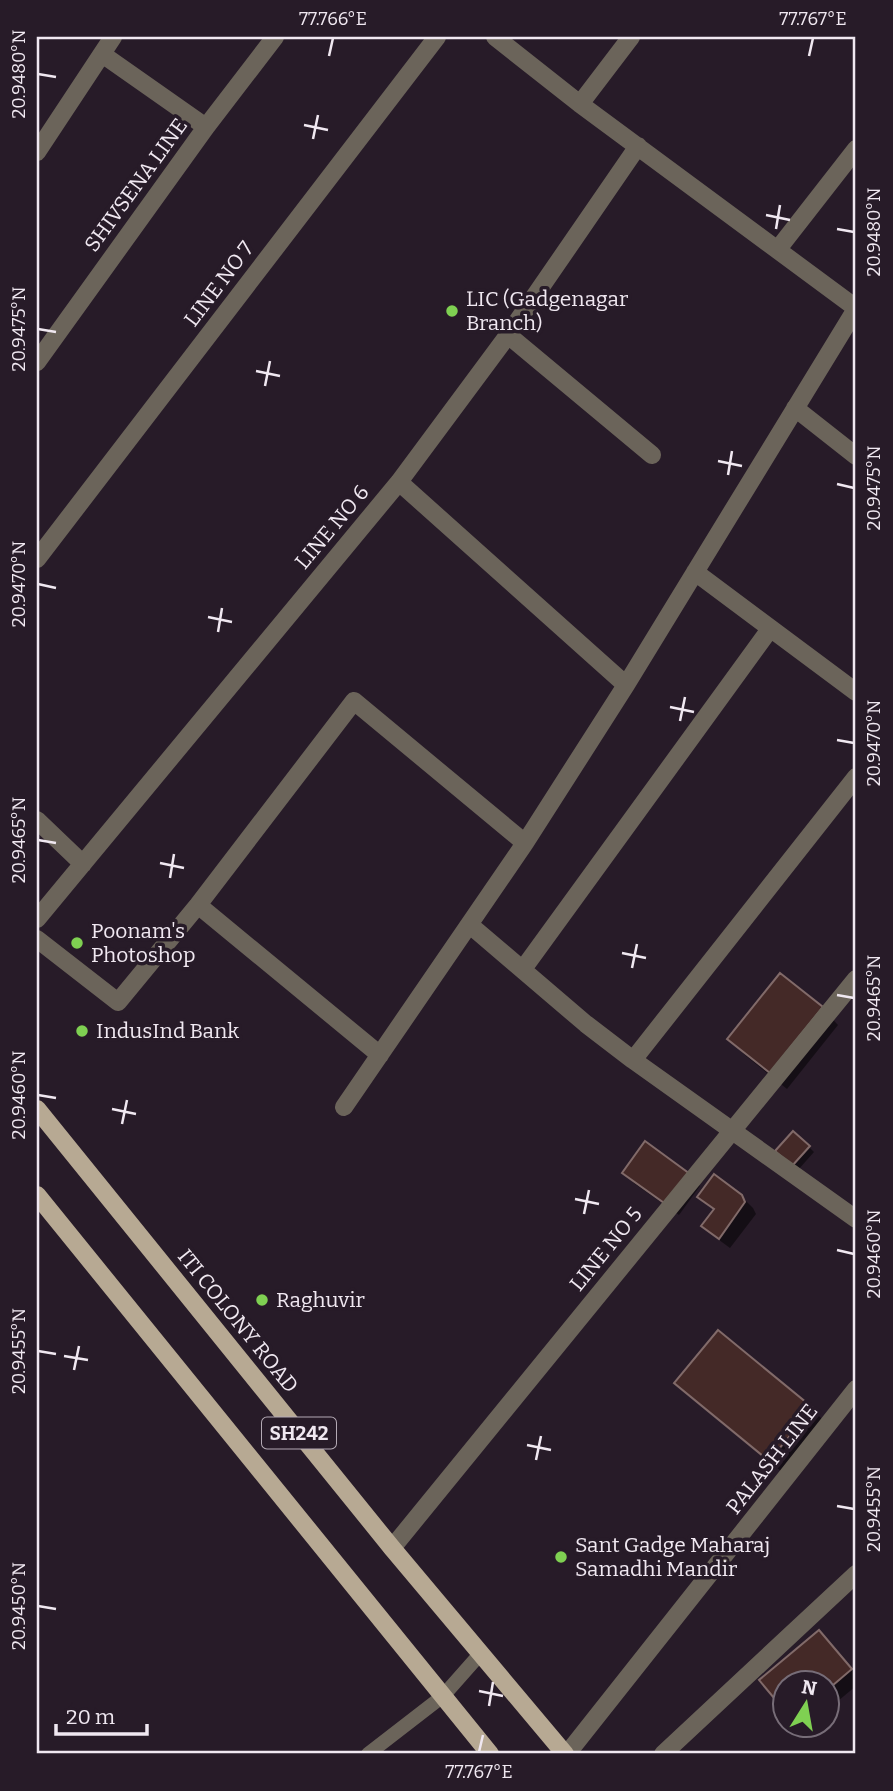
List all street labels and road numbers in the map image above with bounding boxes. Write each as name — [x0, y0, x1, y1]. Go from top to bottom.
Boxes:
street label: SHIVSENA LINE — [79, 113, 193, 257]
street label: LINE NO 7 — [179, 236, 260, 332]
street label: LINE NO 6 — [289, 480, 375, 574]
street label: LINE NO 5 — [564, 1202, 648, 1296]
street label: ITI COLONY ROAD — [172, 1244, 304, 1398]
street label: PALASH LINE — [721, 1399, 823, 1519]
road number: SH242 — [262, 1418, 336, 1448]

